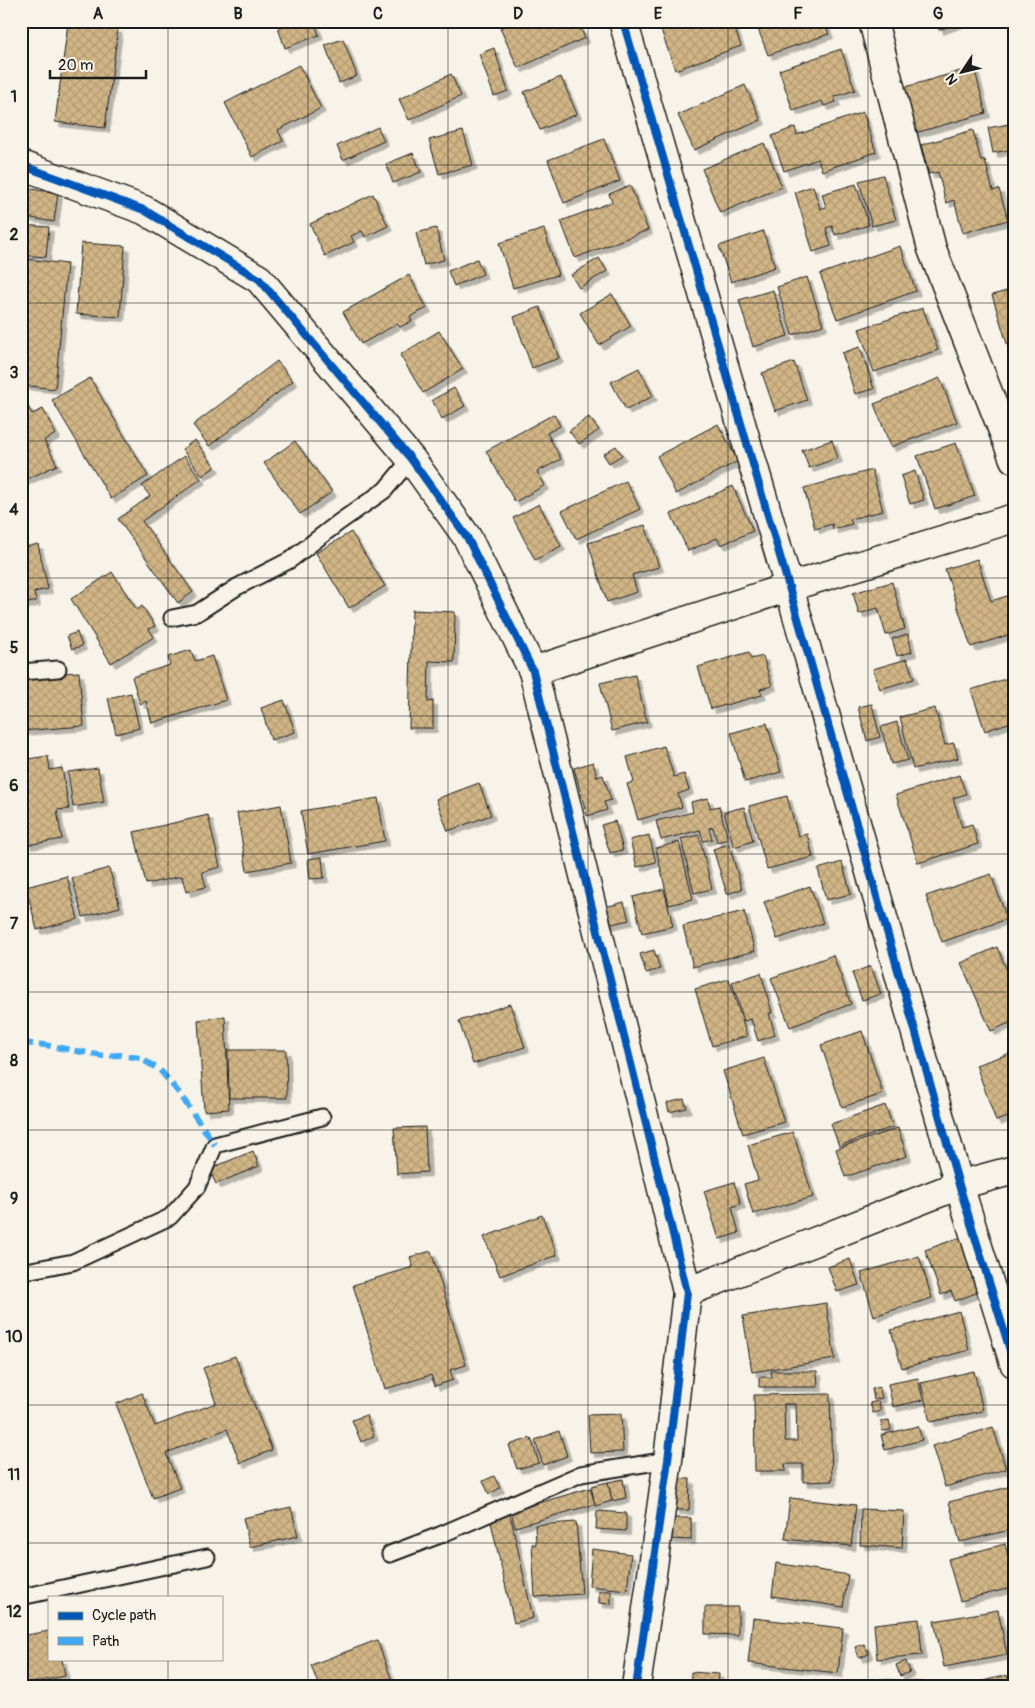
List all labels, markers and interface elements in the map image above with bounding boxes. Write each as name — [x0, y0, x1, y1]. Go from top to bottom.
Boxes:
text: A — [93, 4, 104, 24]
text: B — [233, 4, 243, 24]
text: C — [373, 4, 383, 24]
text: D — [513, 4, 523, 24]
text: E — [654, 4, 663, 24]
text: F — [793, 4, 803, 24]
text: G — [933, 4, 944, 24]
scale bar — [50, 48, 146, 80]
north arrow — [938, 48, 988, 98]
text: 20 m — [58, 56, 93, 75]
text: N — [942, 70, 961, 88]
text: 1 — [11, 87, 17, 107]
text: 2 — [10, 225, 19, 245]
text: 3 — [10, 363, 19, 383]
text: 4 — [9, 500, 19, 520]
text: 5 — [10, 638, 19, 658]
text: 6 — [9, 776, 19, 796]
text: 7 — [10, 914, 19, 934]
text: 8 — [10, 1051, 18, 1071]
text: 9 — [10, 1189, 18, 1209]
text: 10 — [5, 1327, 23, 1347]
text: 11 — [8, 1465, 20, 1485]
legend — [48, 1596, 222, 1660]
text: 12 — [6, 1602, 22, 1622]
text: Cycle path — [92, 1606, 156, 1625]
text: Path — [92, 1632, 119, 1651]

